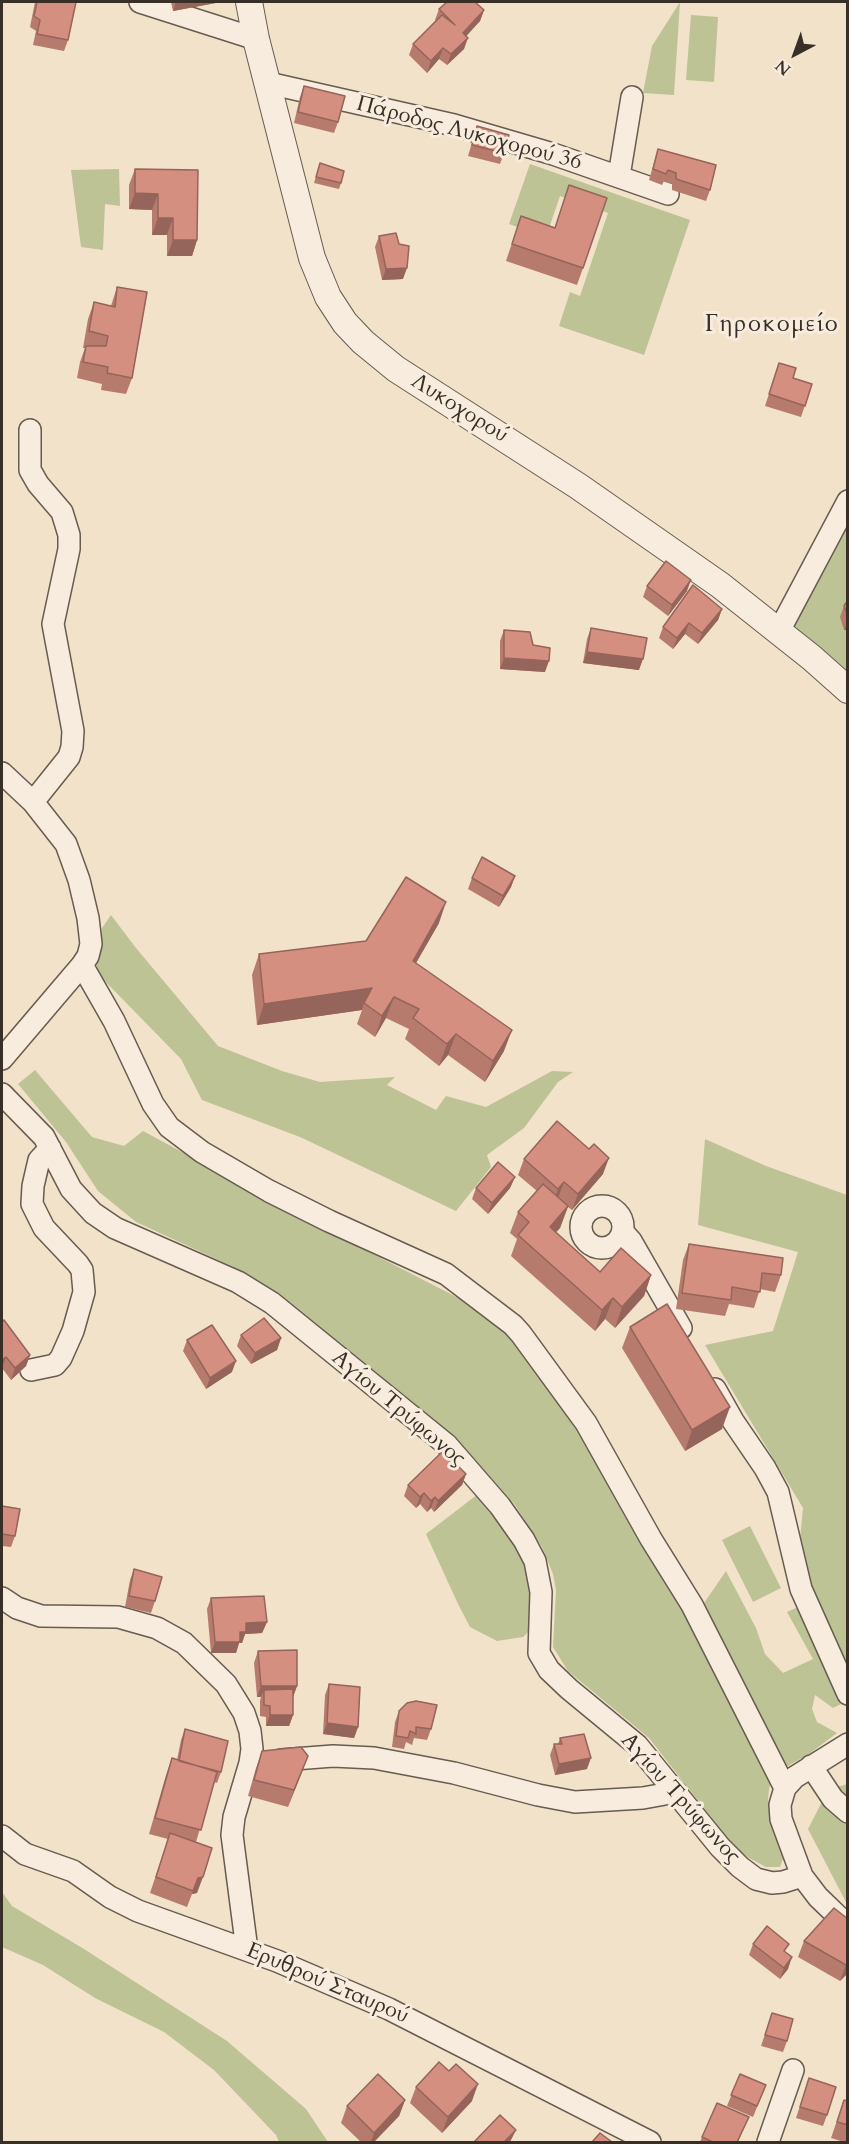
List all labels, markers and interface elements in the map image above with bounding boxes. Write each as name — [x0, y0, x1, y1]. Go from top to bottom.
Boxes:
north arrow — [765, 24, 825, 84]
text: N — [771, 55, 796, 80]
street label: Πάροδος Λυκοχορού 36 — [354, 91, 584, 177]
district label: Γηροκομείο — [705, 311, 839, 339]
street label: Λυκοχορού — [406, 369, 512, 449]
street label: Αγίου Τρύφωνος — [326, 1345, 470, 1473]
street label: Αγίου Τρύφωνος — [615, 1728, 745, 1870]
street label: Ερυθρού Σταυρού — [242, 1938, 412, 2030]

